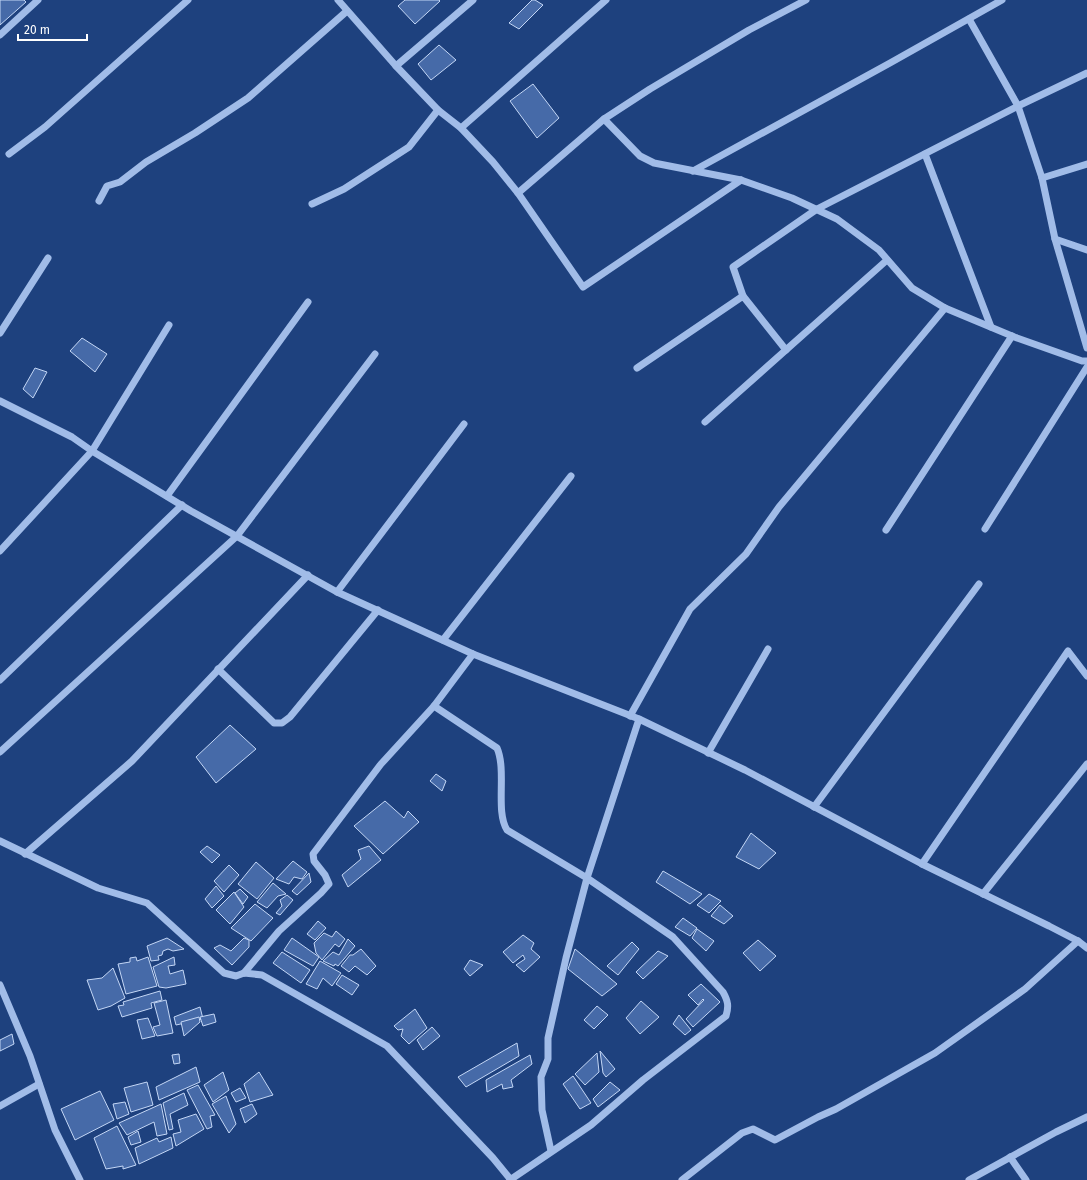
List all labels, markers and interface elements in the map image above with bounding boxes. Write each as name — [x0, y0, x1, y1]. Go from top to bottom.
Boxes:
scale bar — [18, 16, 87, 42]
text: 20 m — [24, 23, 50, 37]

